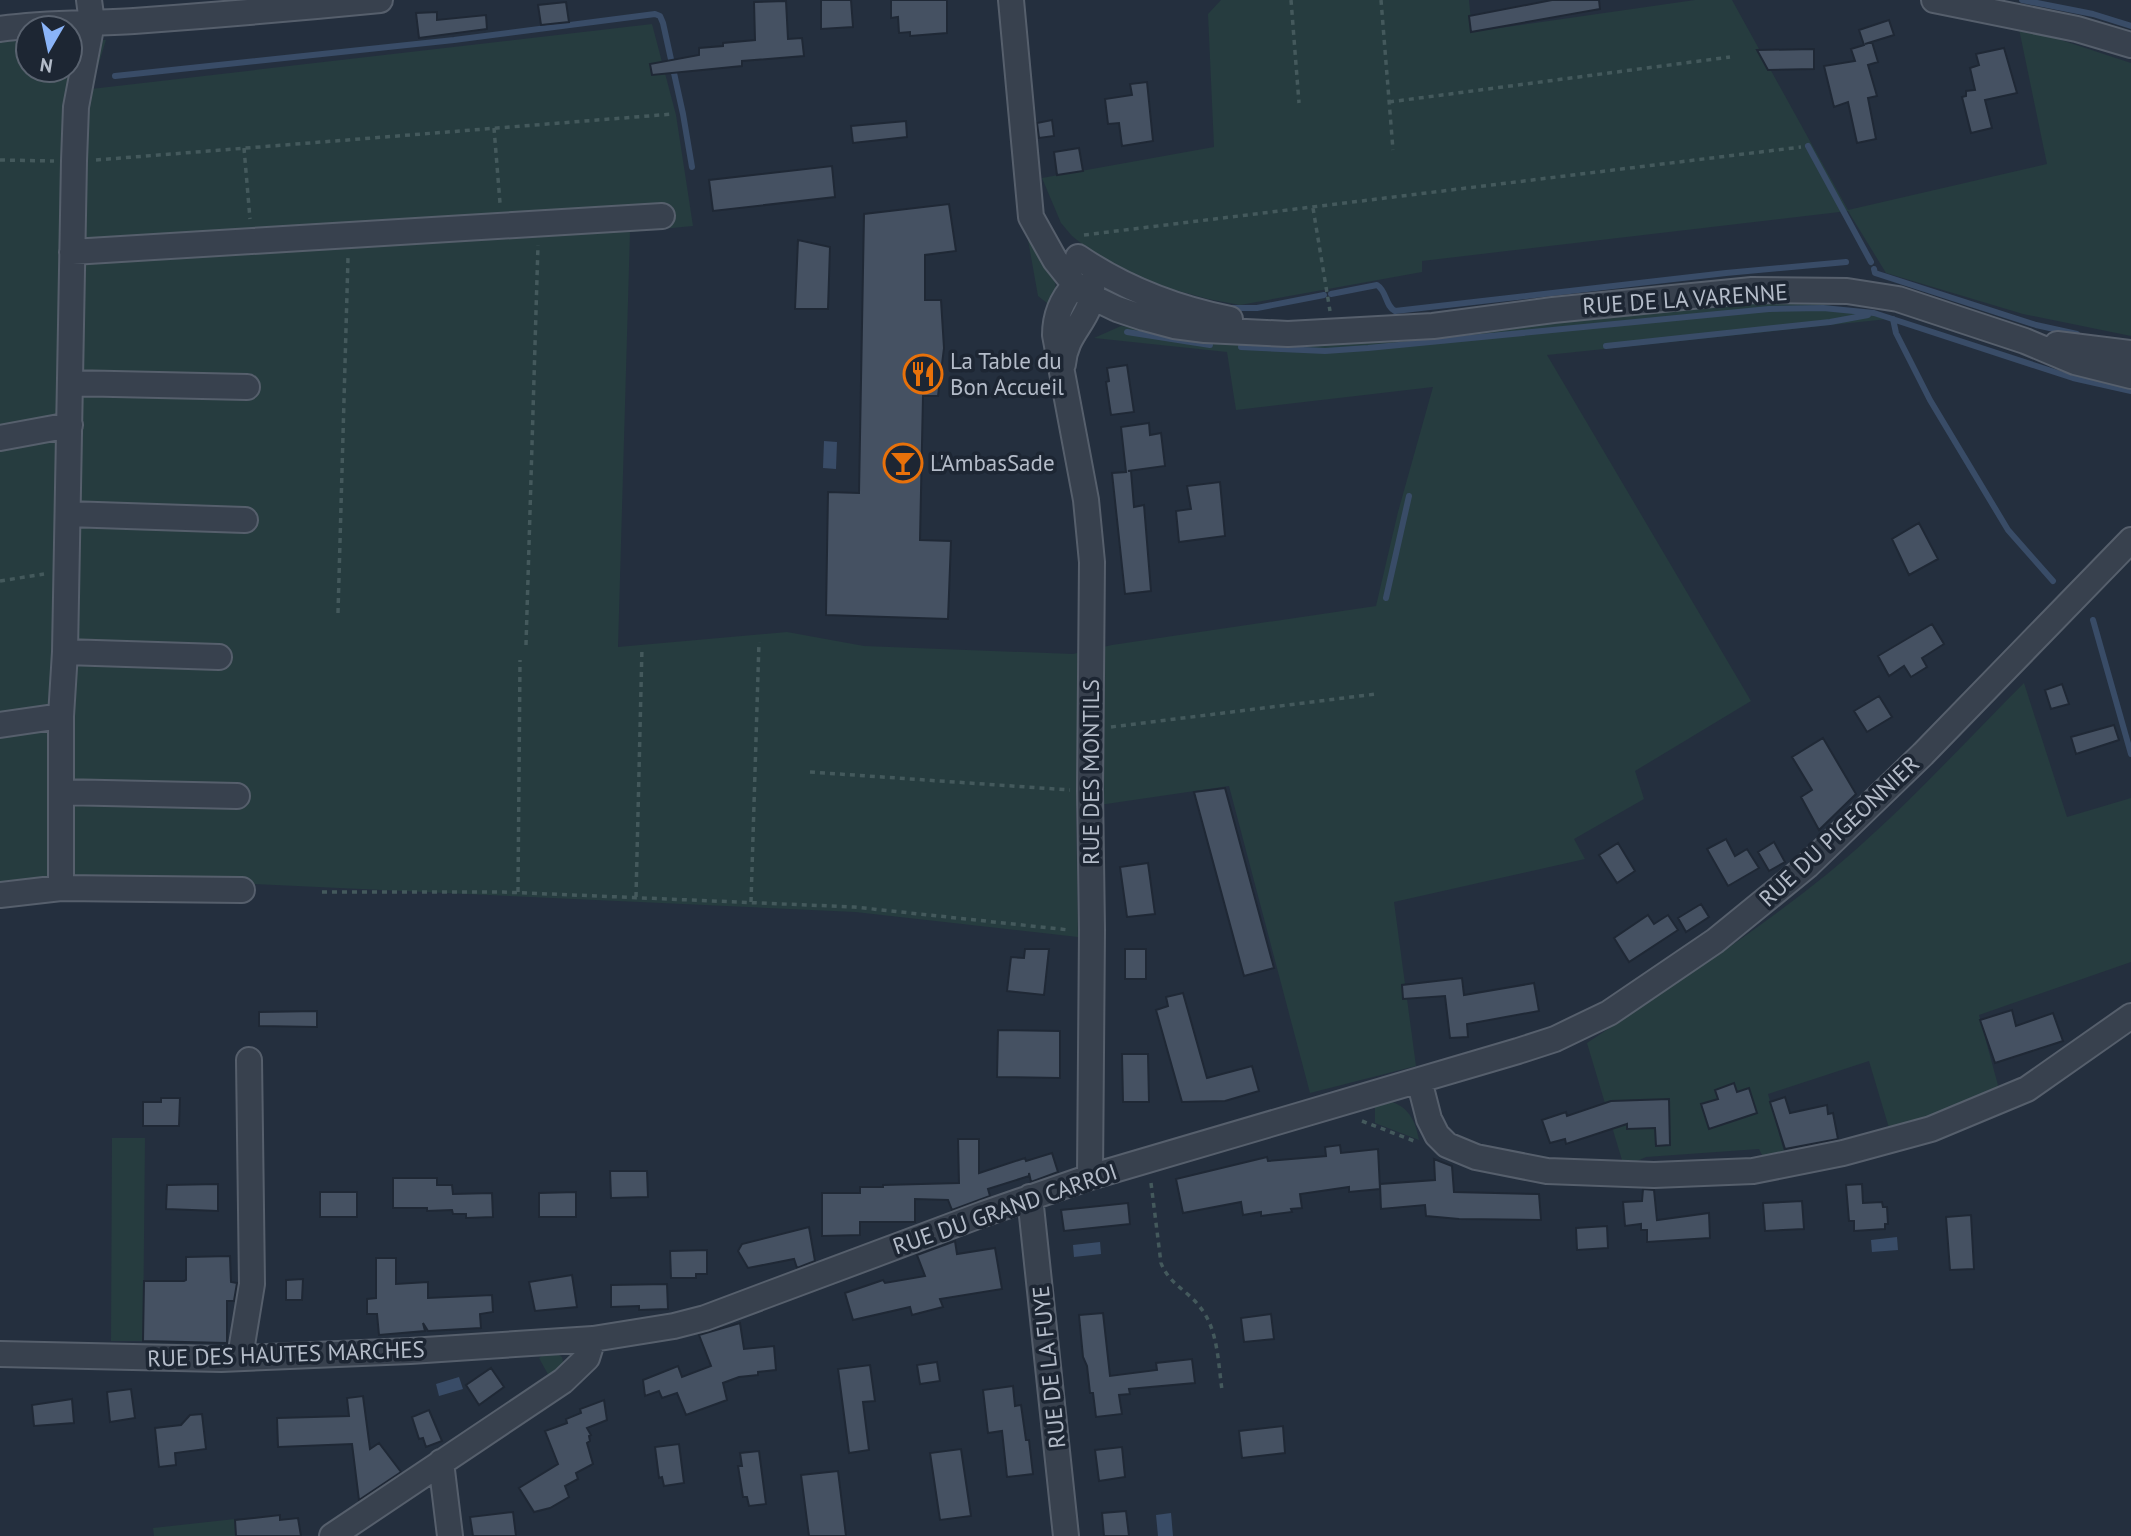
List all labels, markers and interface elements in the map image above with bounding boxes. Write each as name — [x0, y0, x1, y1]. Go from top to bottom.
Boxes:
north arrow — [14, 14, 84, 84]
text: N — [38, 53, 54, 79]
street label: RUE DE LA VARENNE — [1581, 277, 1788, 320]
place label: La Table du Bon Accueil — [950, 346, 1064, 401]
restaurant icon: La Table du Bon Accueil — [902, 353, 944, 395]
bar icon: L'AmbasSade — [882, 442, 924, 484]
place label: L'AmbasSade — [930, 448, 1055, 477]
street label: RUE DES MONTILS — [1076, 679, 1105, 865]
street label: RUE DU PIGEONNIER — [1752, 749, 1925, 912]
street label: RUE DU GRAND CARROI — [889, 1157, 1121, 1261]
street label: RUE DE LA FUYE — [1026, 1284, 1071, 1450]
street label: RUE DES HAUTES MARCHES — [147, 1334, 425, 1373]

